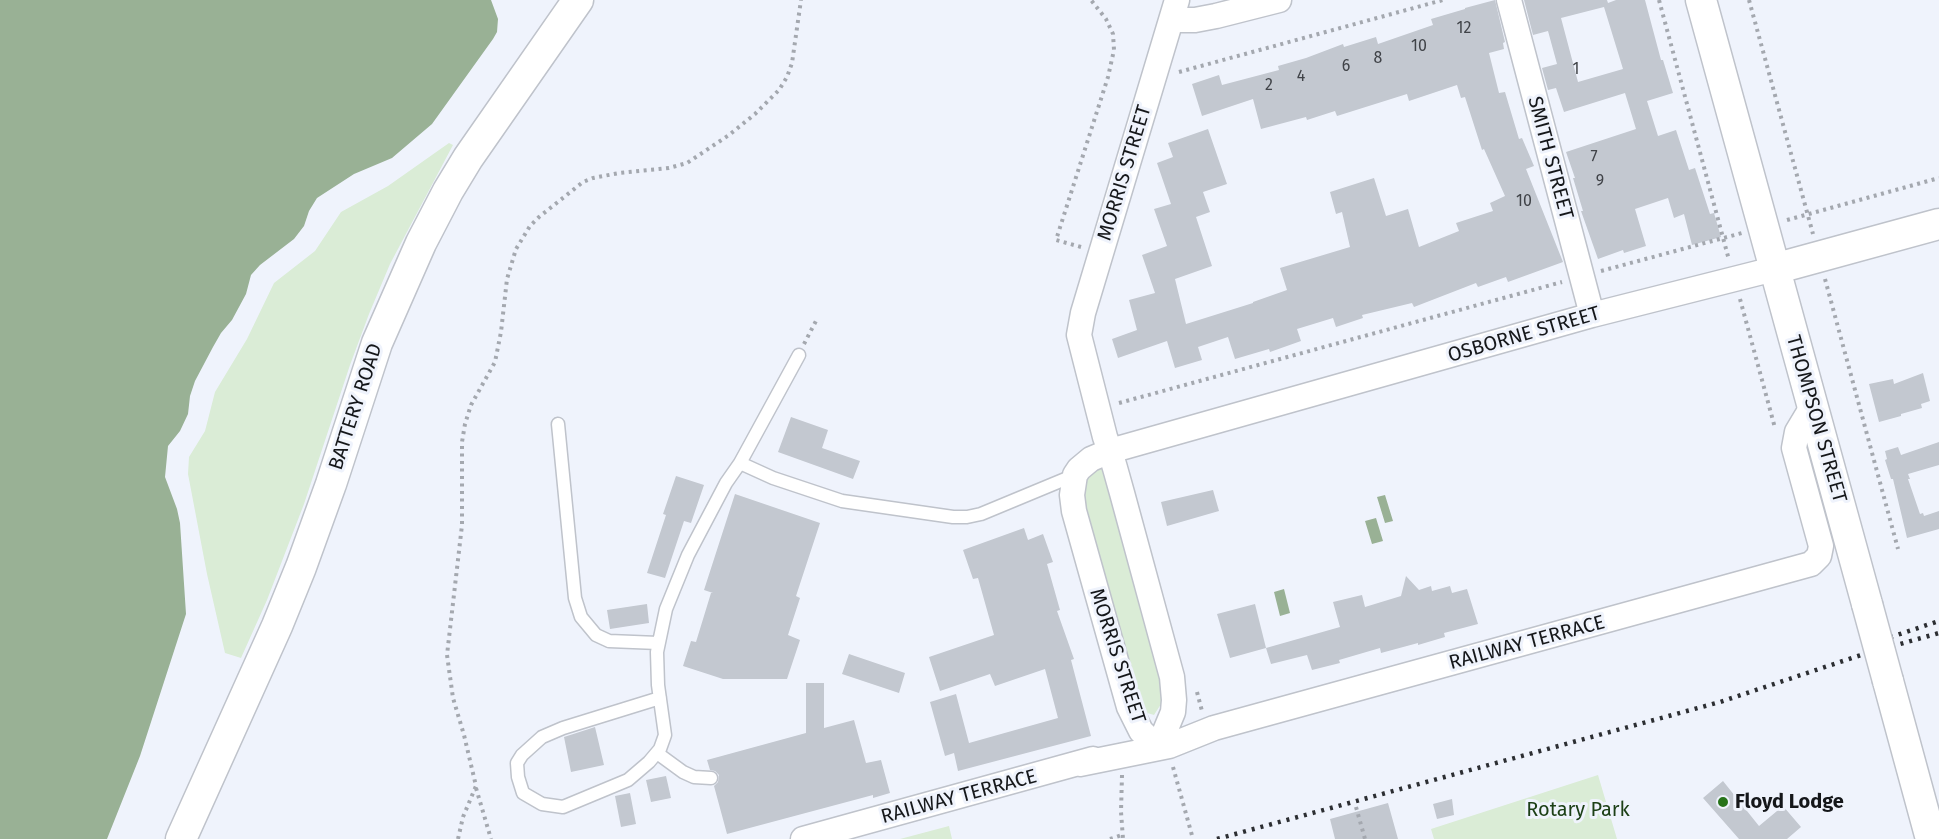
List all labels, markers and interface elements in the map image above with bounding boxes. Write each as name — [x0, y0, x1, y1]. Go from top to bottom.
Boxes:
house number: 12 — [1457, 19, 1471, 39]
house number: 10 — [1411, 37, 1427, 57]
house number: 8 — [1374, 49, 1382, 69]
house number: 6 — [1342, 57, 1350, 77]
house number: 1 — [1573, 60, 1579, 80]
house number: 4 — [1297, 67, 1305, 87]
house number: 2 — [1265, 76, 1273, 96]
street label: SMITH STREET — [1522, 94, 1578, 222]
street label: MORRIS STREET — [1093, 102, 1157, 244]
house number: 7 — [1590, 148, 1598, 168]
house number: 9 — [1596, 172, 1604, 192]
house number: 10 — [1516, 192, 1532, 212]
street label: OSBORNE STREET — [1445, 302, 1603, 368]
street label: THOMPSON STREET — [1781, 333, 1851, 505]
street label: BATTERY ROAD — [324, 341, 388, 473]
street label: MORRIS STREET — [1084, 586, 1150, 726]
street label: RAILWAY TERRACE — [1446, 611, 1608, 675]
street label: RAILWAY TERRACE — [878, 765, 1040, 829]
place label: Floyd Lodge — [1735, 790, 1844, 814]
marker: Floyd Lodge — [1716, 795, 1730, 809]
park label: Rotary Park — [1526, 798, 1630, 822]

